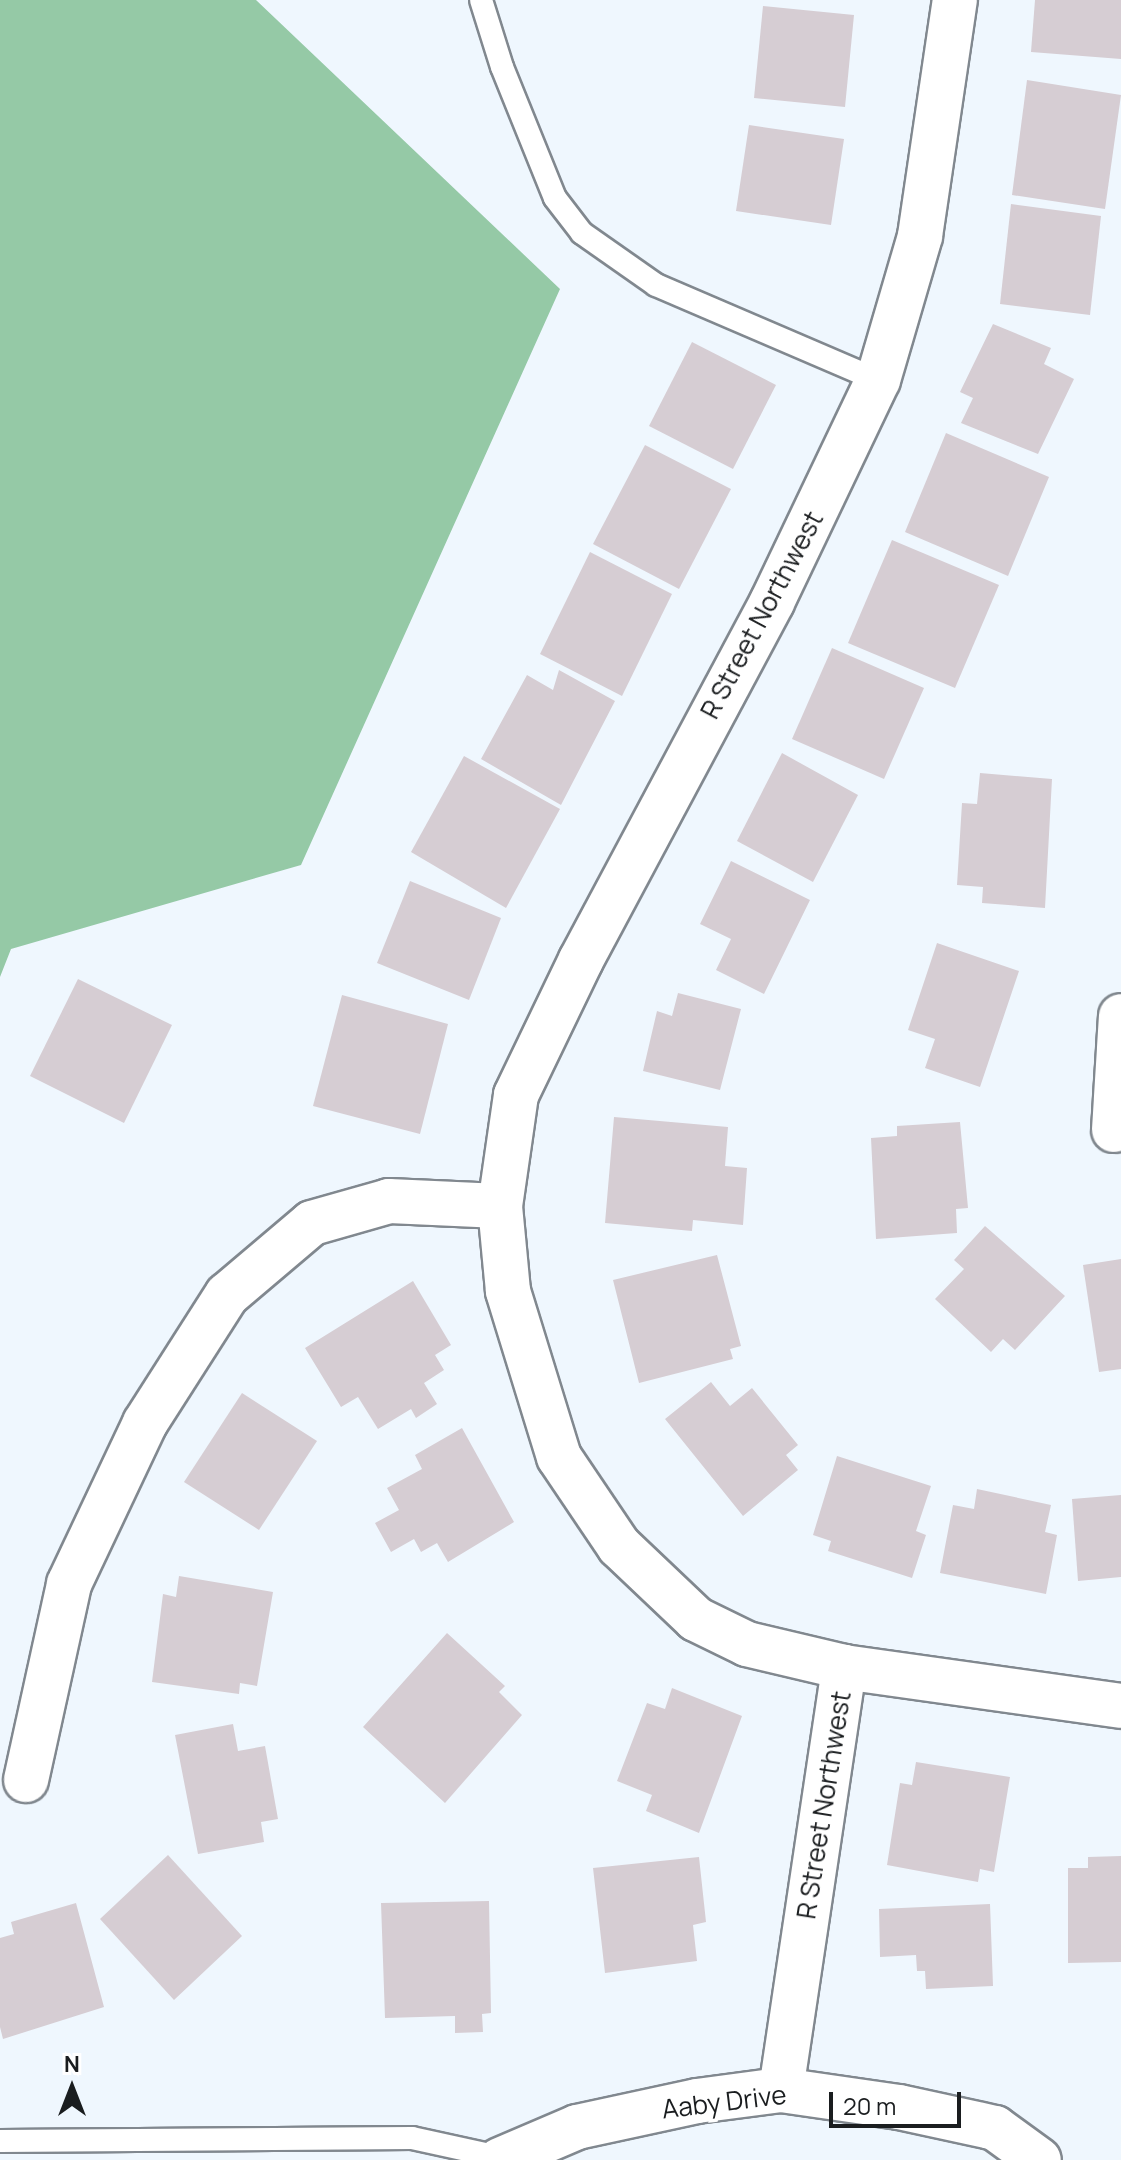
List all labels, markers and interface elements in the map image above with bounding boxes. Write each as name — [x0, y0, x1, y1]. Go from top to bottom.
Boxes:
street label: R Street Northwest — [694, 506, 830, 724]
street label: R Street Northwest — [791, 1689, 857, 1921]
north arrow — [32, 2048, 112, 2128]
text: N — [64, 2049, 80, 2079]
scale bar — [833, 2076, 965, 2126]
street label: Aaby Drive — [660, 2079, 788, 2125]
text: 20 m — [843, 2089, 896, 2122]

